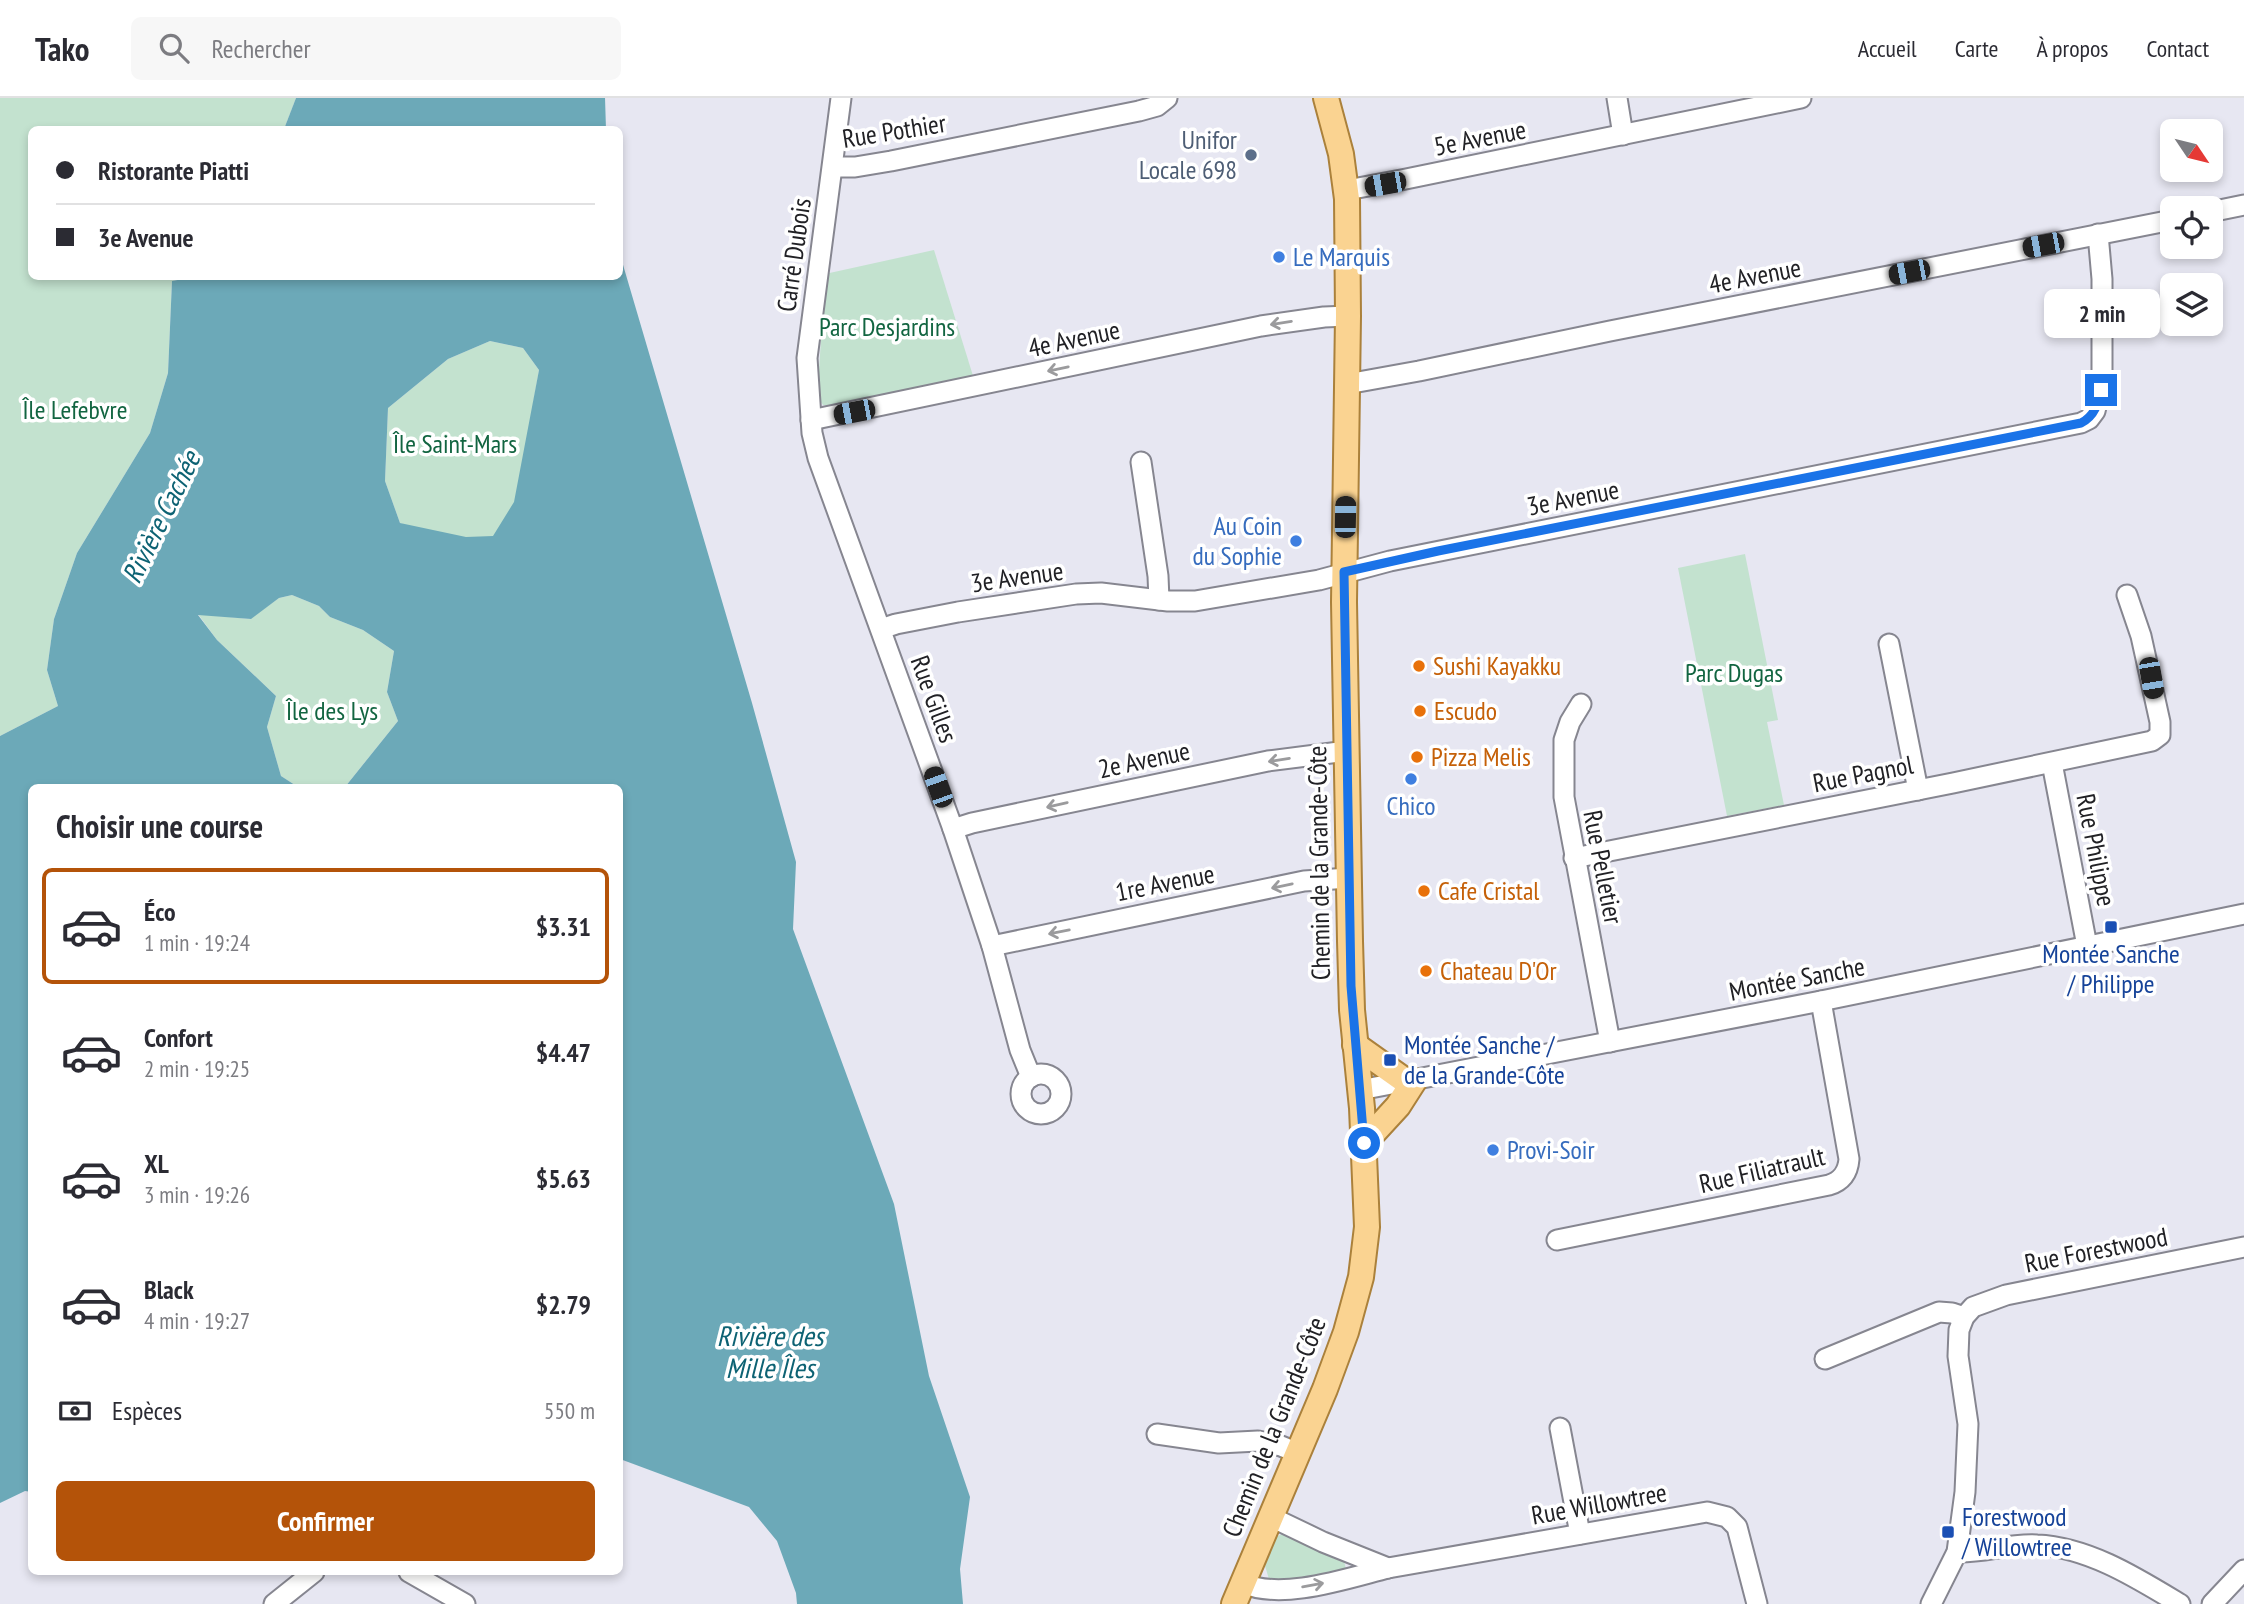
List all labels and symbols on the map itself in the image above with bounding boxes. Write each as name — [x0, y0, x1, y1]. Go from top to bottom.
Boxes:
street label: Rue Pothier — [840, 106, 948, 155]
street label: 5e Avenue — [1431, 112, 1529, 163]
north arrow — [2160, 119, 2222, 182]
place label: Unifor Locale 698 — [1139, 123, 1237, 186]
marker: Unifor Locale 698 — [1243, 147, 1259, 163]
car — [1363, 170, 1408, 198]
street label: Carré Dubois — [769, 196, 818, 314]
car — [2021, 231, 2066, 259]
place label: Le Marquis — [1293, 240, 1390, 273]
marker: Le Marquis — [1271, 249, 1287, 265]
street label: 4e Avenue — [1706, 250, 1804, 301]
car — [1887, 258, 1932, 286]
callout: 2 min — [2043, 288, 2159, 338]
park label: Parc Desjardins — [819, 310, 955, 343]
street label: 4e Avenue — [1025, 313, 1123, 364]
one-way arrow — [1270, 317, 1292, 330]
one-way arrow — [1047, 363, 1070, 377]
route end — [2085, 374, 2117, 406]
park label: Île Lefebvre — [22, 393, 127, 426]
car — [832, 398, 877, 426]
park label: Île Saint-Mars — [392, 427, 517, 460]
water label: Rivière Cachée — [113, 443, 209, 589]
street label: 3e Avenue — [1524, 472, 1622, 523]
car — [1335, 496, 1356, 538]
place label: Au Coin du Sophie — [1192, 509, 1282, 572]
marker: Au Coin du Sophie — [1288, 533, 1304, 549]
street label: 3e Avenue — [969, 554, 1065, 599]
place label: Sushi Kayakku — [1433, 649, 1561, 682]
street label: Rue Gilles — [904, 651, 965, 747]
car — [2138, 655, 2165, 701]
park label: Parc Dugas — [1685, 656, 1783, 689]
marker: Sushi Kayakku — [1411, 658, 1427, 674]
park label: Île des Lys — [285, 694, 378, 727]
place label: Escudo — [1434, 694, 1497, 727]
marker: Escudo — [1412, 703, 1428, 719]
street label: 2e Avenue — [1095, 734, 1193, 785]
place label: Pizza Melis — [1431, 740, 1531, 773]
street label: Chemin de la Grande-Côte — [1300, 746, 1337, 981]
street label: Rue Pagnol — [1810, 748, 1916, 799]
marker: Pizza Melis — [1409, 749, 1425, 765]
one-way arrow — [1269, 753, 1291, 766]
car — [921, 764, 956, 810]
marker: Chico — [1403, 771, 1419, 787]
place label: Chico — [1386, 789, 1436, 822]
street label: Rue Philippe — [2069, 791, 2124, 909]
one-way arrow — [1046, 799, 1069, 813]
street label: Rue Pelletier — [1576, 807, 1631, 927]
street label: 1re Avenue — [1113, 857, 1217, 908]
place label: Cafe Cristal — [1438, 874, 1539, 907]
one-way arrow — [1271, 880, 1294, 893]
marker: Cafe Cristal — [1416, 883, 1432, 899]
marker: Montée Sanche / Philippe — [2103, 919, 2119, 935]
one-way arrow — [1048, 925, 1071, 939]
place label: Montée Sanche / Philippe — [2042, 937, 2180, 1000]
street label: Montée Sanche — [1726, 949, 1867, 1008]
place label: Chateau D'Or — [1440, 954, 1557, 987]
marker: Chateau D'Or — [1418, 963, 1434, 979]
place label: Montée Sanche / de la Grande-Côte — [1404, 1028, 1565, 1091]
marker: Montée Sanche / de la Grande-Côte — [1382, 1052, 1398, 1068]
route start — [1348, 1127, 1380, 1159]
place label: Provi-Soir — [1507, 1133, 1595, 1166]
street label: Rue Filiatrault — [1696, 1139, 1828, 1200]
marker: Provi-Soir — [1485, 1142, 1501, 1158]
street label: Rue Forestwood — [2022, 1220, 2170, 1280]
street label: Chemin de la Grande-Côte — [1214, 1312, 1333, 1542]
water label: Rivière des Mille Îles — [717, 1317, 826, 1386]
street label: Rue Willowtree — [1529, 1475, 1669, 1532]
place label: Forestwood / Willowtree — [1961, 1500, 2072, 1563]
marker: Forestwood / Willowtree — [1940, 1524, 1956, 1540]
one-way arrow — [1301, 1578, 1324, 1591]

